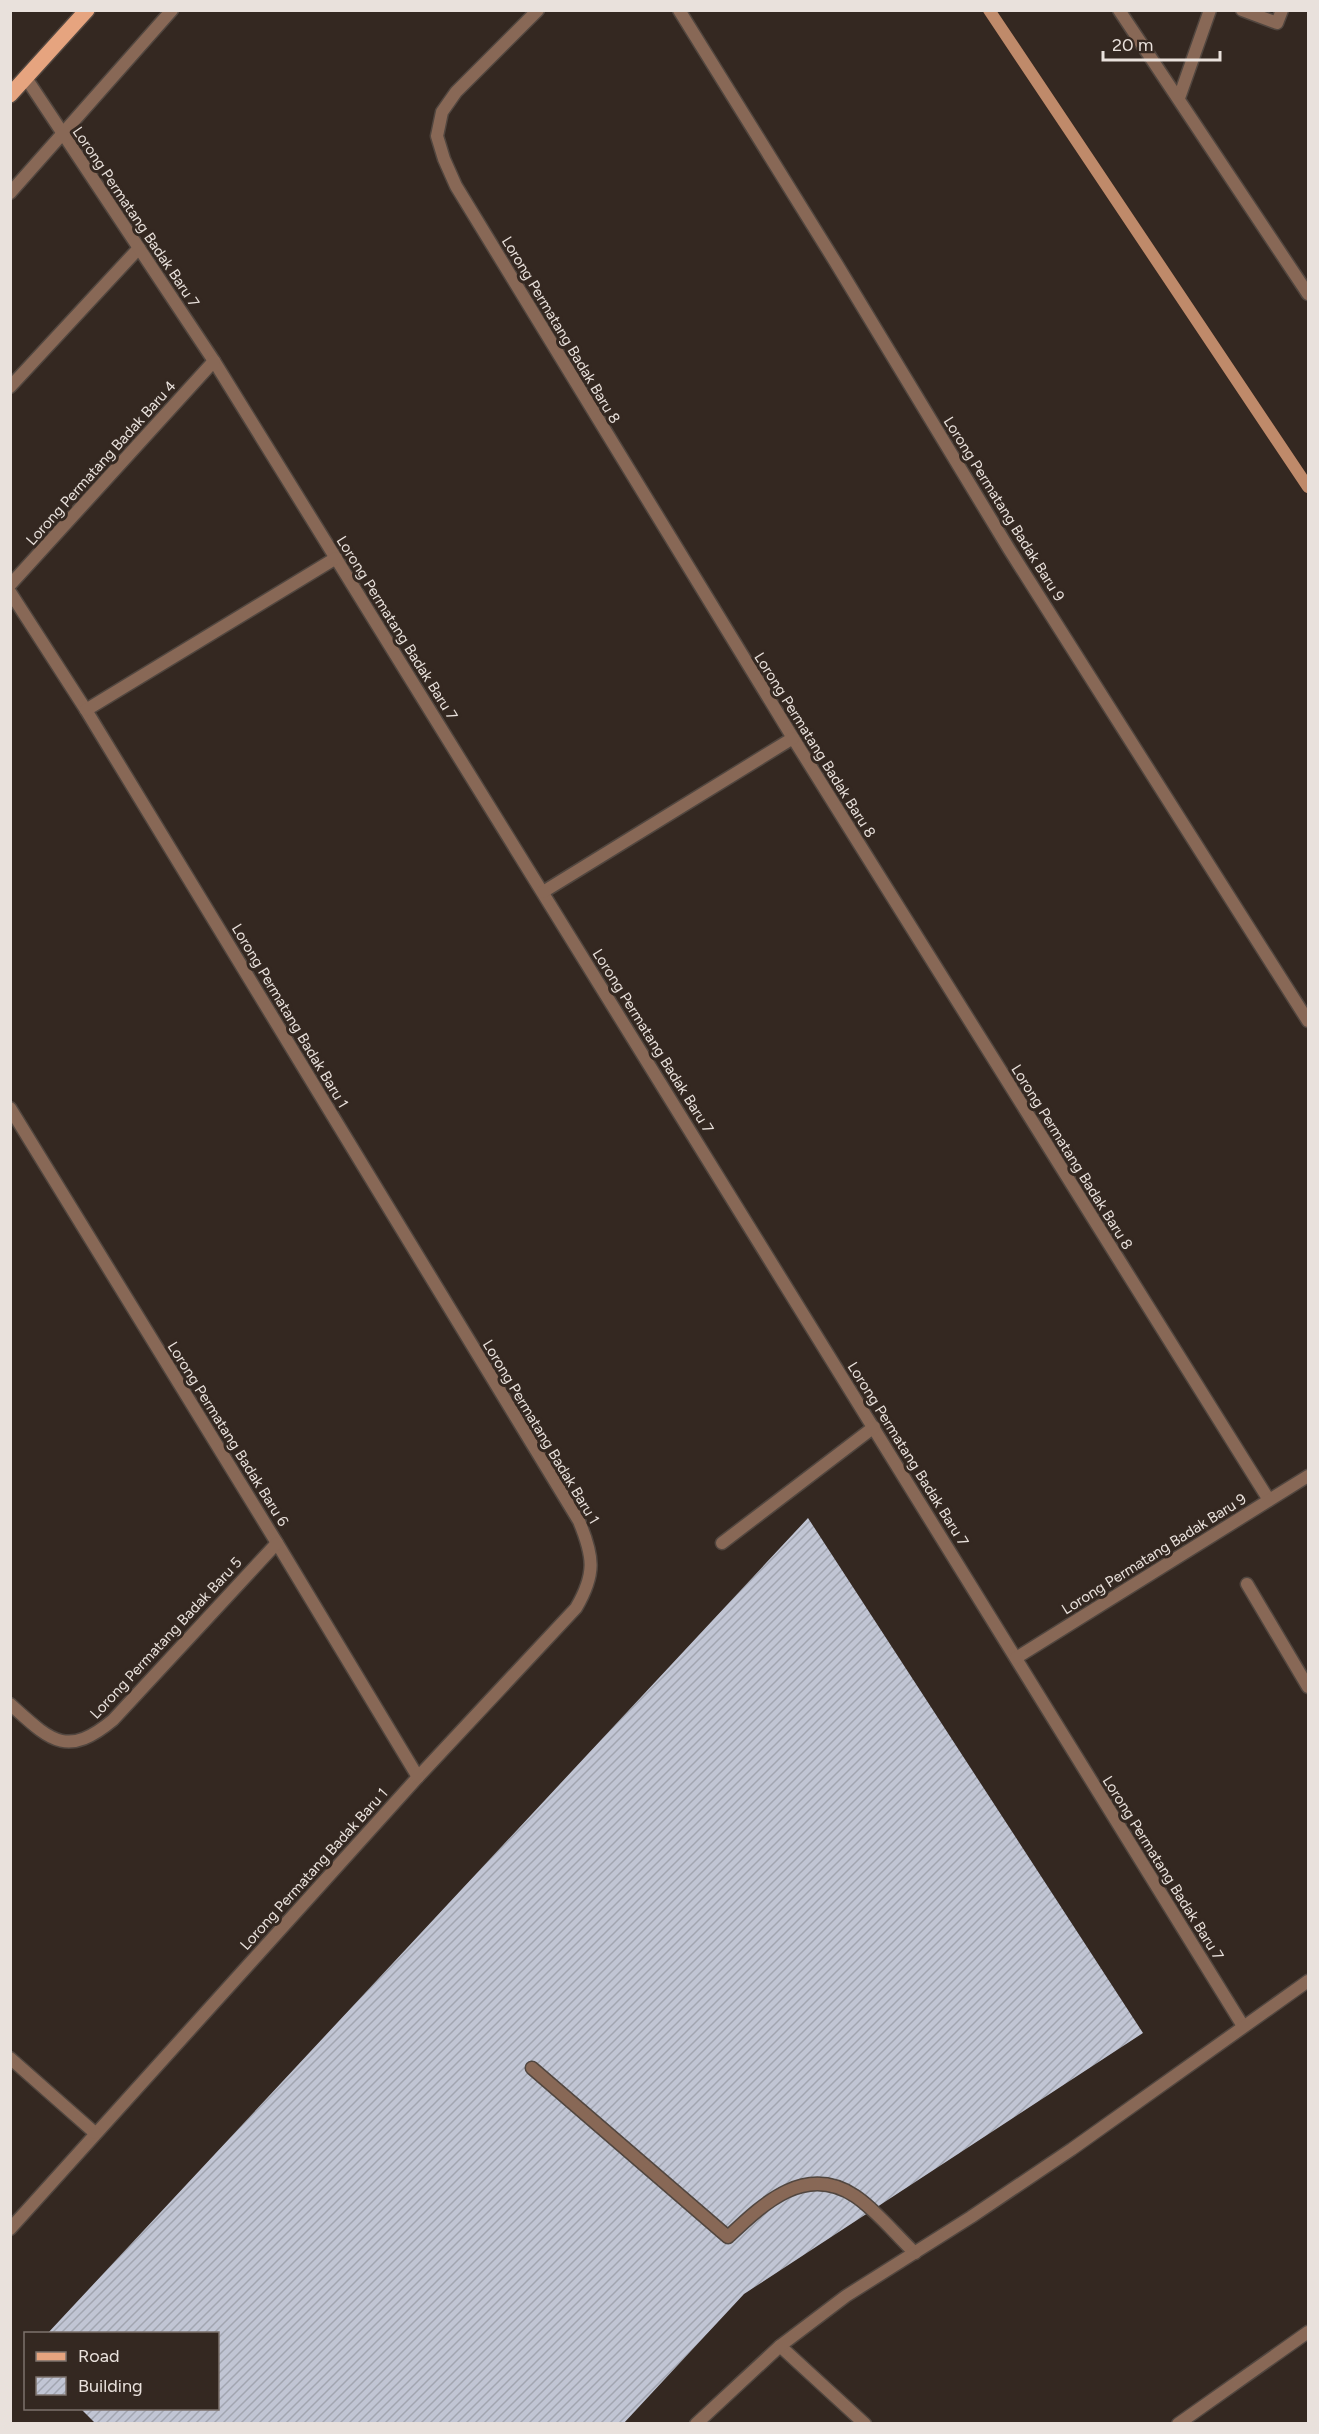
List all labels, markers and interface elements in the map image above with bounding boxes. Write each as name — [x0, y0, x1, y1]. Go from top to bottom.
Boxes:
scale bar — [1103, 24, 1220, 62]
text: 20 m — [1112, 34, 1153, 56]
street label: Lorong Permatang Badak Baru 7 — [69, 123, 203, 311]
street label: Lorong Permatang Badak Baru 8 — [498, 233, 624, 427]
street label: Lorong Permatang Badak Baru 4 — [22, 377, 180, 549]
street label: Lorong Permatang Badak Baru 9 — [940, 413, 1068, 605]
street label: Lorong Permatang Badak Baru 7 — [333, 533, 461, 723]
street label: Lorong Permatang Badak Baru 8 — [750, 649, 880, 841]
street label: Lorong Permatang Badak Baru 1 — [228, 921, 352, 1111]
street label: Lorong Permatang Badak Baru 7 — [589, 946, 717, 1136]
street label: Lorong Permatang Badak Baru 8 — [1007, 1061, 1137, 1253]
street label: Lorong Permatang Badak Baru 1 — [479, 1337, 603, 1527]
street label: Lorong Permatang Badak Baru 6 — [164, 1338, 293, 1530]
street label: Lorong Permatang Badak Baru 7 — [844, 1359, 972, 1549]
street label: Lorong Permatang Badak Baru 9 — [1058, 1490, 1250, 1618]
street label: Lorong Permatang Badak Baru 5 — [86, 1553, 246, 1723]
street label: Lorong Permatang Badak Baru 7 — [1099, 1773, 1227, 1963]
street label: Lorong Permatang Badak Baru 1 — [236, 1784, 392, 1954]
legend — [24, 2332, 219, 2410]
text: Road — [78, 2345, 119, 2367]
text: Building — [78, 2375, 143, 2397]

